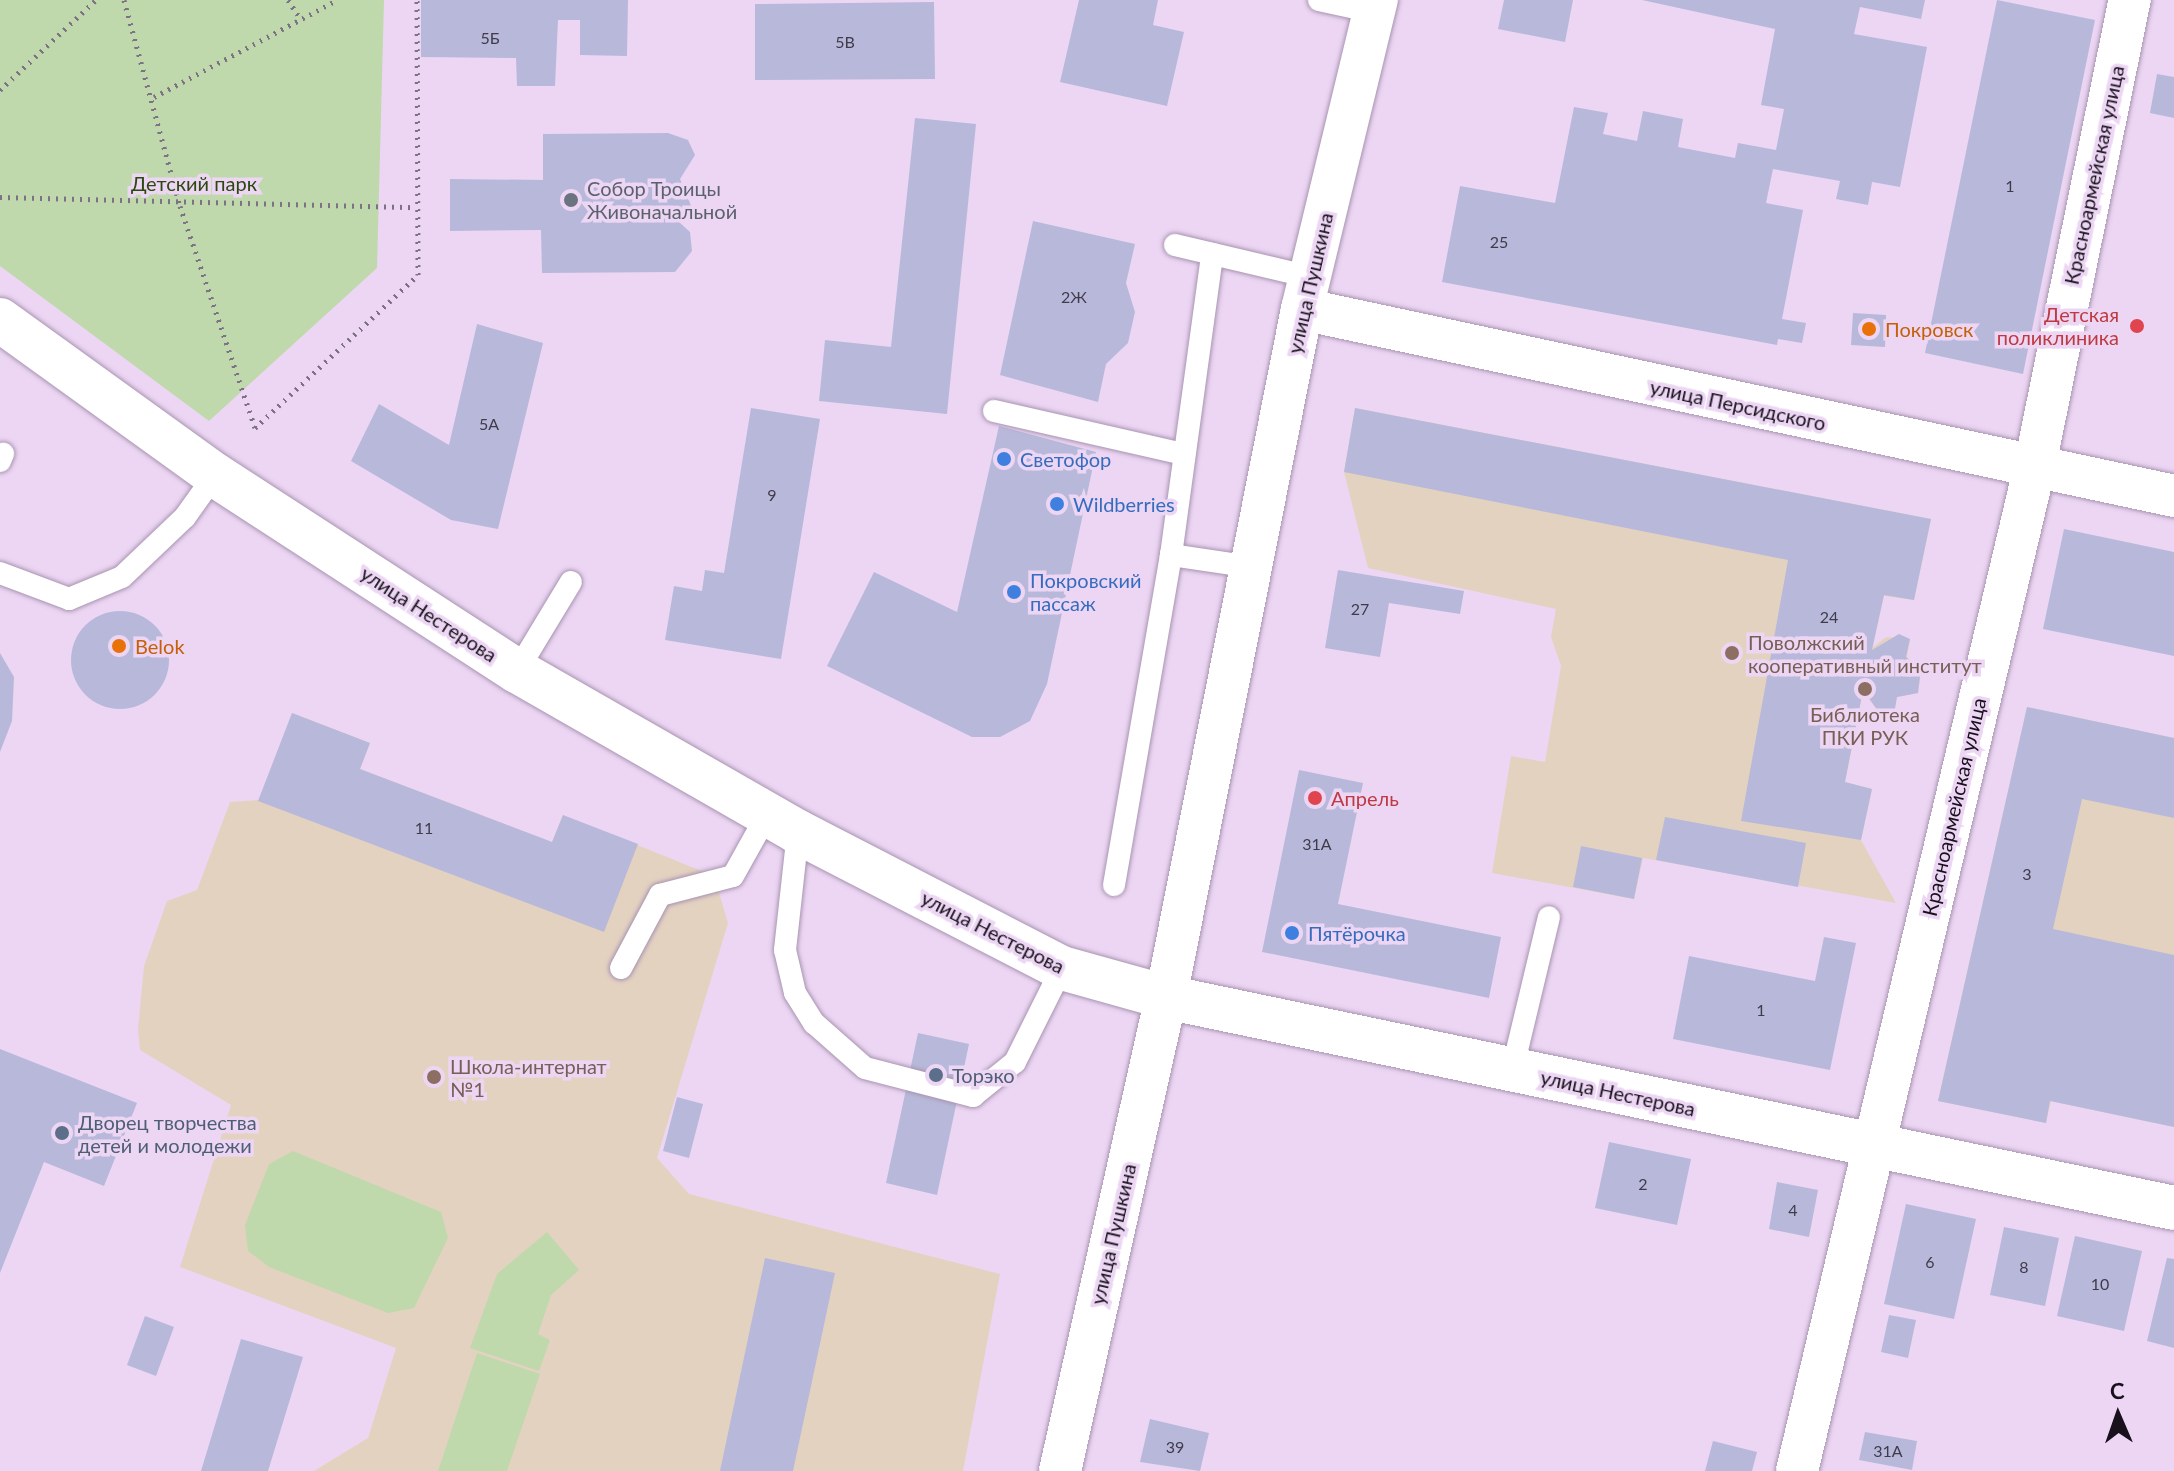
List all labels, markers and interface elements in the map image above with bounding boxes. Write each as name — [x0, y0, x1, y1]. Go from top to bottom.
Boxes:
house number: 5Б — [480, 28, 500, 48]
house number: 5В — [835, 32, 855, 52]
street label: Красноармейская улица — [2059, 63, 2129, 287]
park label: Детский парк — [131, 171, 257, 195]
place label: Собор Троицы Живоначальной — [587, 176, 737, 223]
house number: 1 — [2005, 176, 2015, 196]
marker: Собор Троицы Живоначальной — [562, 191, 580, 209]
street label: улица Пушкина — [1282, 210, 1338, 356]
house number: 25 — [1490, 232, 1508, 252]
house number: 2Ж — [1061, 287, 1087, 307]
place label: Детская поликлиника — [1997, 302, 2119, 349]
marker: Детская поликлиника — [2126, 315, 2148, 337]
place label: Покровск — [1885, 317, 1973, 341]
marker: Покровск — [1860, 320, 1878, 338]
street label: улица Персидского — [1648, 375, 1828, 435]
house number: 5А — [479, 414, 499, 434]
place label: Светофор — [1020, 447, 1111, 471]
marker: Светофор — [995, 450, 1013, 468]
house number: 9 — [767, 485, 777, 505]
place label: Wildberries — [1073, 492, 1175, 516]
marker: Wildberries — [1048, 495, 1066, 513]
street label: улица Нестерова — [356, 561, 502, 667]
place label: Покровский пассаж — [1030, 568, 1141, 615]
marker: Покровский пассаж — [1005, 583, 1023, 601]
house number: 27 — [1351, 599, 1369, 619]
house number: 24 — [1820, 607, 1838, 627]
place label: Поволжский кооперативный институт — [1748, 630, 1982, 677]
place label: Belok — [135, 634, 185, 658]
marker: Belok — [110, 637, 128, 655]
marker: Поволжский кооперативный институт — [1723, 644, 1741, 662]
marker: Библиотека ПКИ РУК — [1856, 680, 1874, 698]
street label: Красноармейская улица — [1917, 696, 1991, 918]
place label: Библиотека ПКИ РУК — [1810, 702, 1920, 749]
place label: Апрель — [1331, 786, 1399, 810]
marker: Апрель — [1306, 789, 1324, 807]
house number: 11 — [415, 818, 433, 838]
house number: 31А — [1302, 834, 1332, 854]
house number: 3 — [2022, 864, 2032, 884]
street label: улица Нестерова — [917, 886, 1069, 978]
place label: Пятёрочка — [1308, 921, 1406, 945]
marker: Пятёрочка — [1283, 924, 1301, 942]
house number: 1 — [1756, 1000, 1766, 1020]
place label: Школа-интернат №1 — [450, 1054, 607, 1101]
place label: Торэко — [952, 1063, 1015, 1087]
street label: улица Нестерова — [1538, 1065, 1698, 1121]
marker: Торэко — [927, 1066, 945, 1084]
marker: Школа-интернат №1 — [425, 1068, 443, 1086]
place label: Дворец творчества детей и молодежи — [78, 1110, 257, 1157]
marker: Дворец творчества детей и молодежи — [53, 1124, 71, 1142]
street label: улица Пушкина — [1085, 1161, 1141, 1307]
house number: 2 — [1638, 1174, 1648, 1194]
house number: 4 — [1788, 1200, 1798, 1220]
house number: 6 — [1925, 1252, 1935, 1272]
house number: 8 — [2019, 1257, 2029, 1277]
house number: 10 — [2091, 1274, 2109, 1294]
north arrow — [2078, 1375, 2158, 1455]
text: С — [2109, 1377, 2125, 1404]
house number: 39 — [1166, 1437, 1184, 1457]
house number: 31А — [1873, 1441, 1903, 1461]

